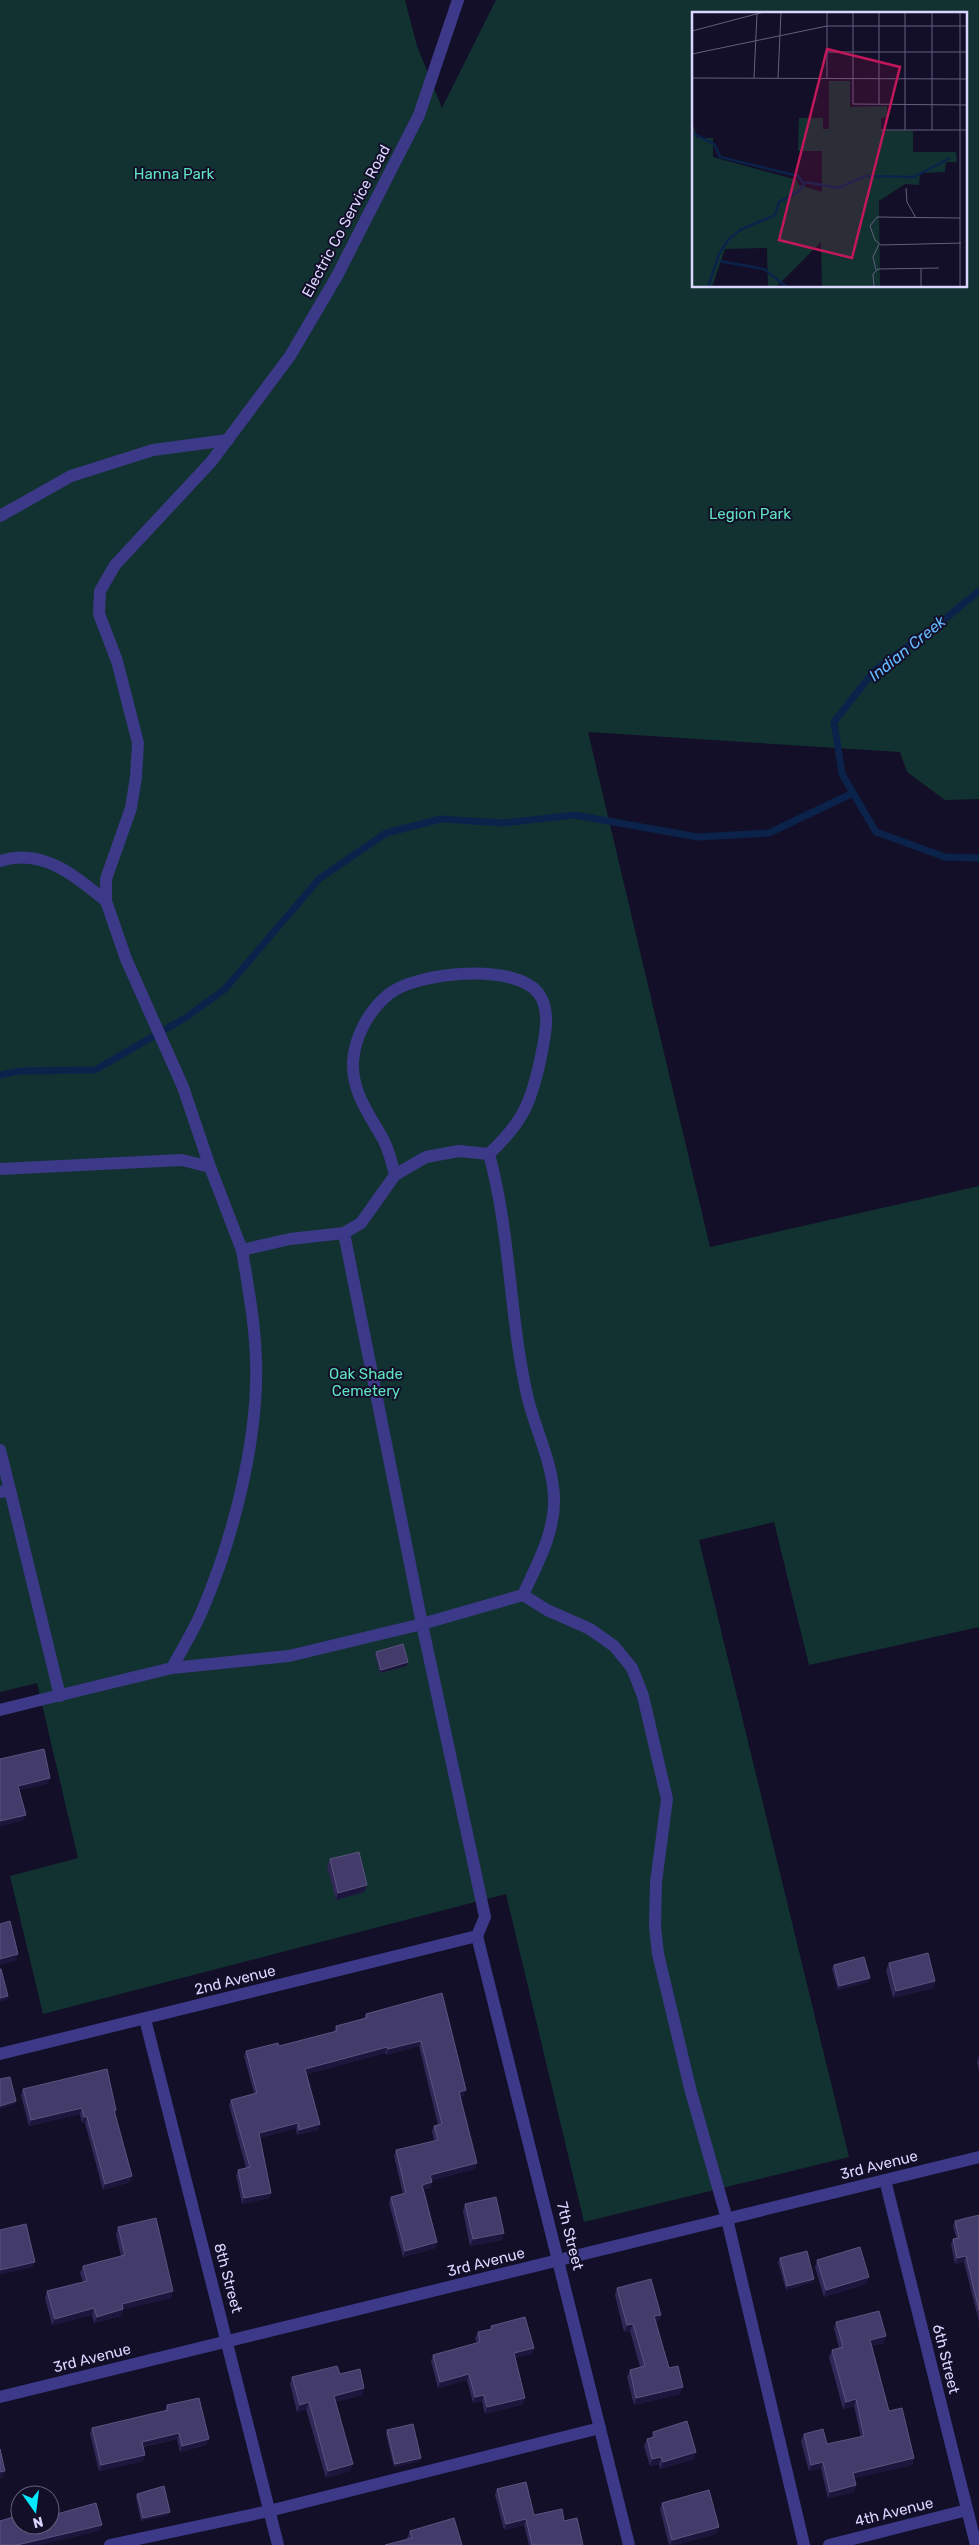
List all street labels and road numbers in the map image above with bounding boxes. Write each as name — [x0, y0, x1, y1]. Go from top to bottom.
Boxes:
street label: Electric Co Service Road — [298, 142, 394, 300]
street label: 2nd Avenue — [193, 1961, 277, 1999]
street label: 3rd Avenue — [838, 2147, 920, 2183]
street label: 7th Street — [553, 2200, 587, 2272]
street label: 8th Street — [210, 2241, 246, 2315]
street label: 3rd Avenue — [445, 2244, 527, 2280]
street label: 6th Street — [929, 2322, 963, 2396]
street label: 3rd Avenue — [51, 2340, 133, 2376]
street label: 4th Avenue — [853, 2494, 935, 2530]

